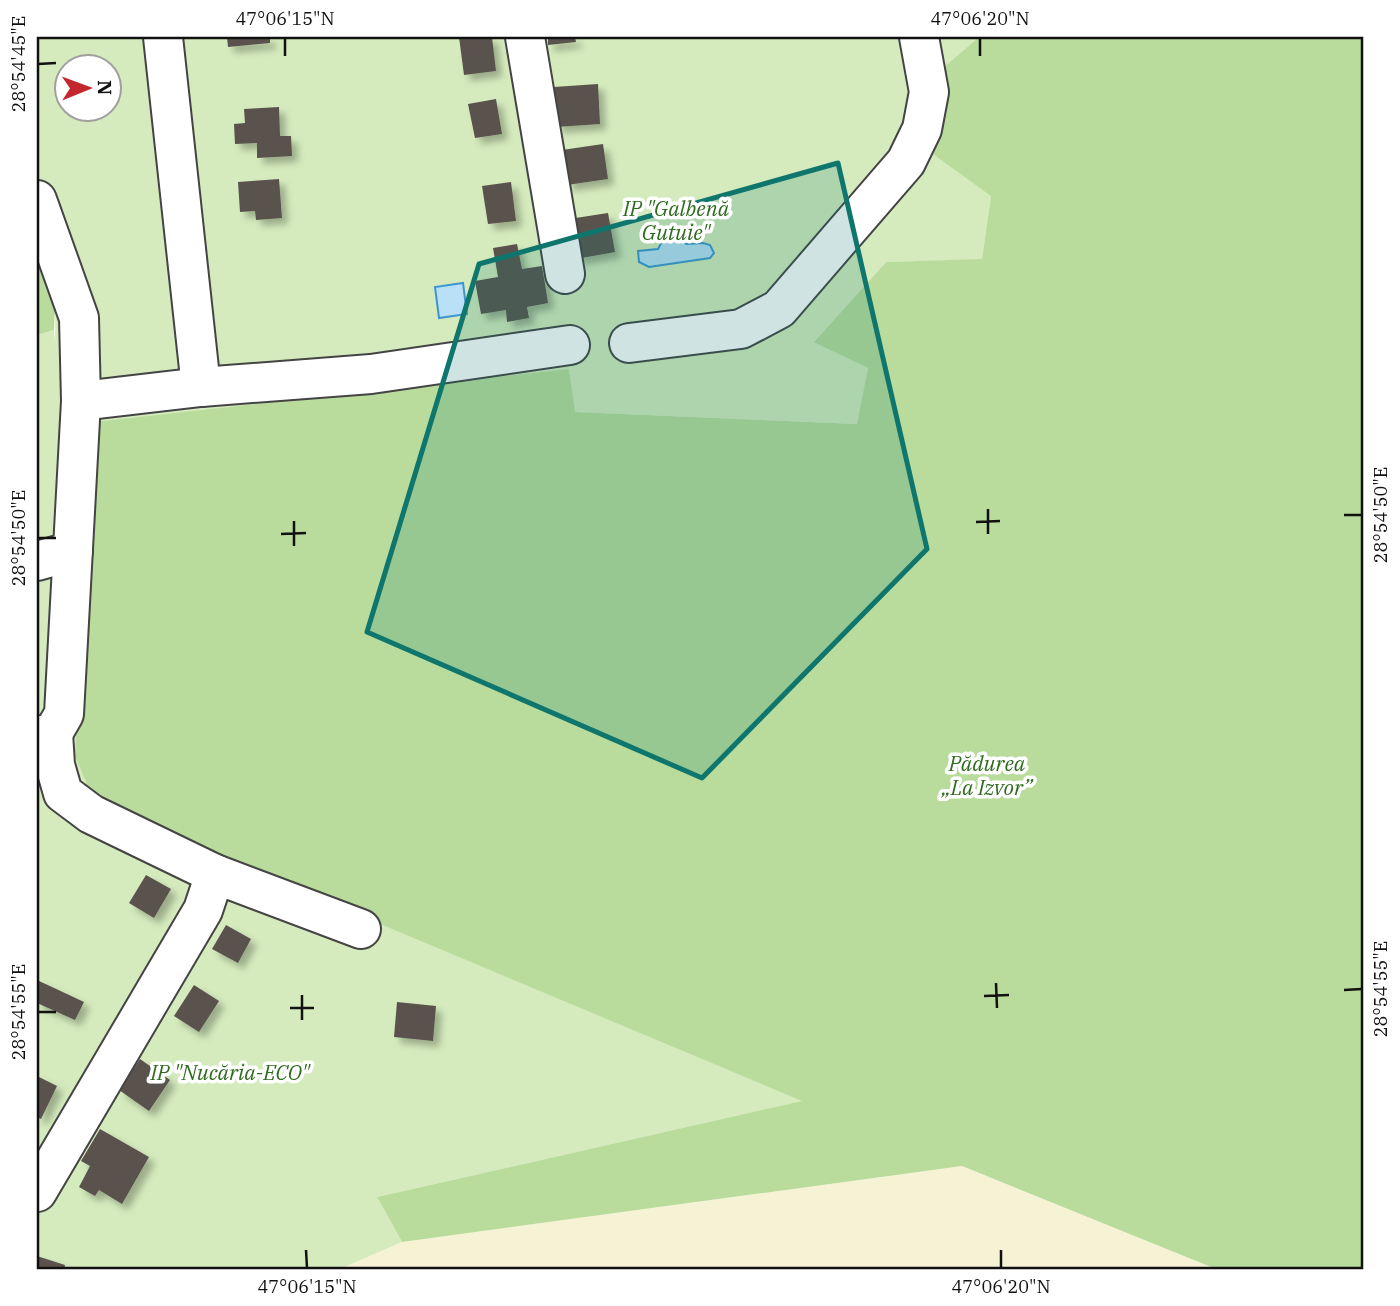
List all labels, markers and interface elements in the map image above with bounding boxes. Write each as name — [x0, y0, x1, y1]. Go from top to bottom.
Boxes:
text: 47°06'15"N — [236, 7, 335, 30]
text: 47°06'20"N — [931, 7, 1030, 30]
text: 28°54'45"E — [7, 16, 30, 112]
north arrow — [52, 52, 122, 122]
text: N — [93, 80, 117, 95]
park label: IP "Galbenă Gutuie" — [622, 194, 730, 246]
text: 28°54'50"E — [1369, 467, 1392, 563]
text: 28°54'50"E — [7, 490, 30, 586]
park label: Pădurea „La Izvor” — [940, 749, 1034, 801]
text: 28°54'55"E — [1369, 941, 1392, 1037]
text: 28°54'55"E — [7, 964, 30, 1060]
park label: IP "Nucăria-ECO" — [149, 1058, 311, 1086]
text: 47°06'15"N — [258, 1275, 357, 1298]
text: 47°06'20"N — [952, 1275, 1051, 1298]

